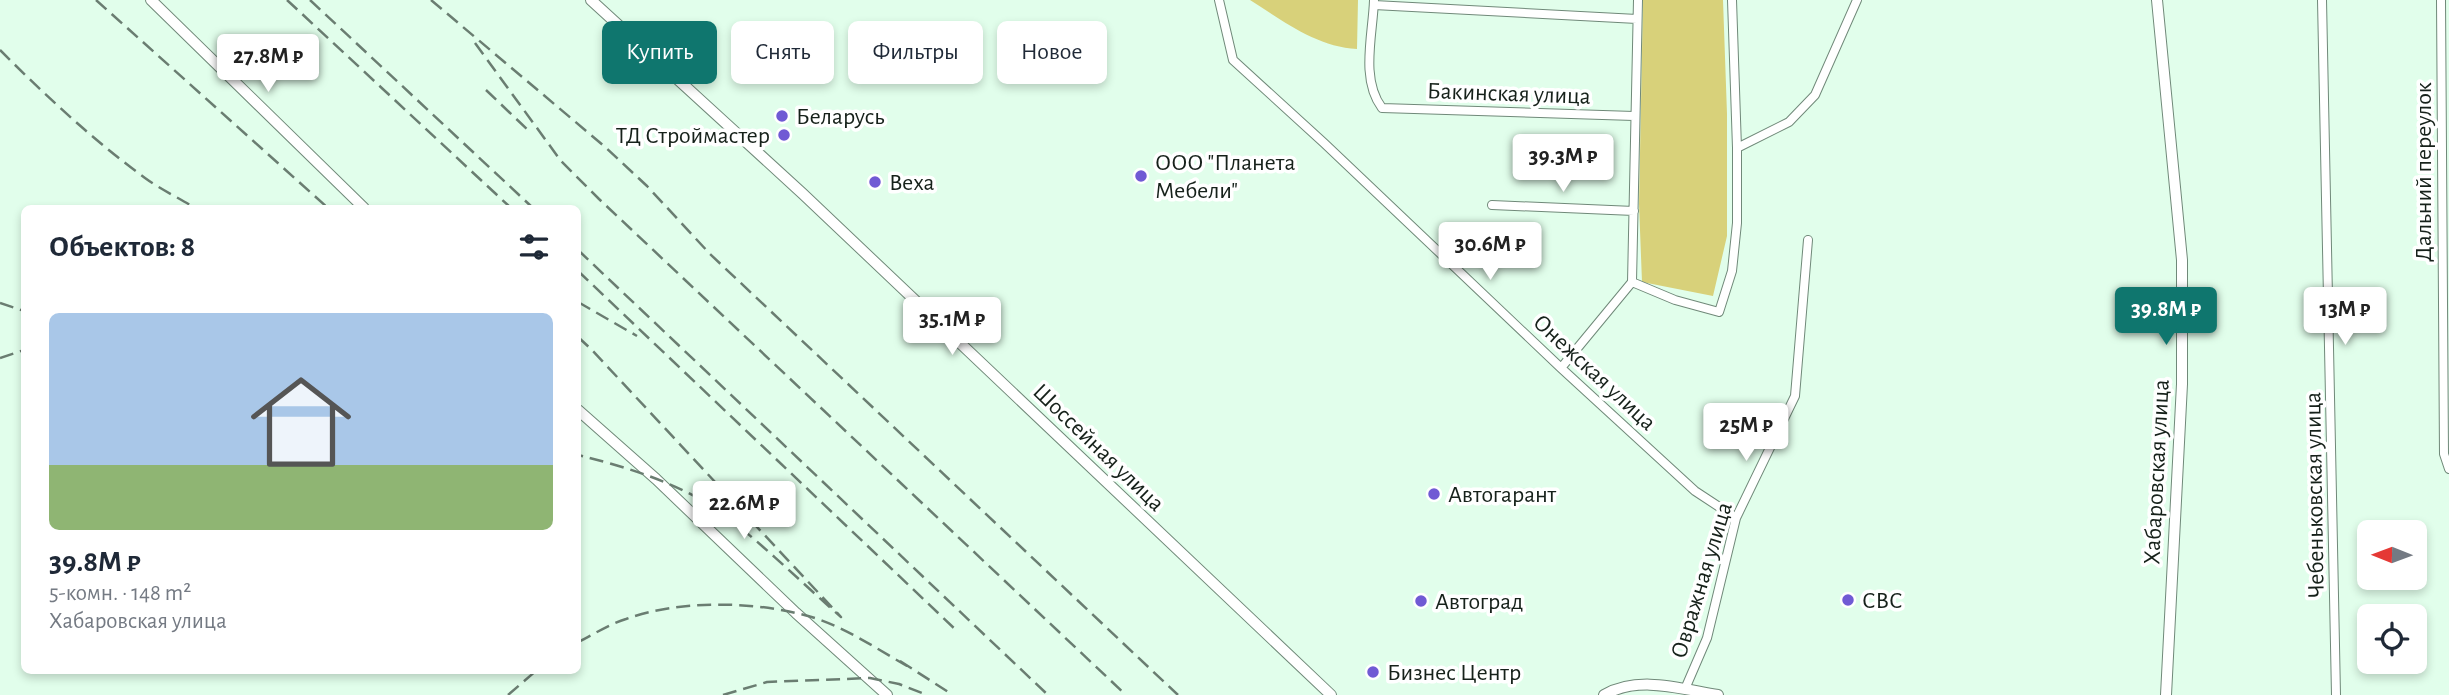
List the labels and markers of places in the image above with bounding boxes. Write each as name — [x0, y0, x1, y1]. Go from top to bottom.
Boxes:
pin: 27.8M ₽ — [203, 34, 333, 94]
place label: Беларусь — [796, 105, 884, 129]
marker: Беларусь — [774, 108, 790, 124]
place label: ТД Строймастер — [616, 124, 770, 148]
marker: ТД Строймастер — [776, 127, 792, 143]
pin: 39.3M ₽ — [1498, 134, 1628, 194]
place label: ООО "Планета Мебели" — [1155, 151, 1296, 203]
marker: ООО "Планета Мебели" — [1133, 168, 1149, 184]
place label: Веха — [889, 171, 934, 195]
marker: Веха — [867, 174, 883, 190]
pin: 30.6M ₽ — [1425, 222, 1555, 282]
pin: 39.8M ₽ — [2101, 288, 2231, 347]
pin: 13M ₽ — [2296, 288, 2394, 347]
pin: 35.1M ₽ — [887, 298, 1017, 357]
pin: 25M ₽ — [1697, 404, 1795, 463]
pin: 22.6M ₽ — [679, 482, 809, 541]
place label: Автогарант — [1448, 483, 1556, 507]
marker: Автогарант — [1426, 486, 1442, 502]
place label: СВС — [1862, 589, 1903, 613]
place label: Автоград — [1435, 590, 1523, 614]
marker: СВС — [1840, 592, 1856, 608]
marker: Автоград — [1413, 593, 1429, 609]
place label: Бизнес Центр — [1387, 661, 1521, 685]
marker: Бизнес Центр — [1365, 664, 1381, 680]

